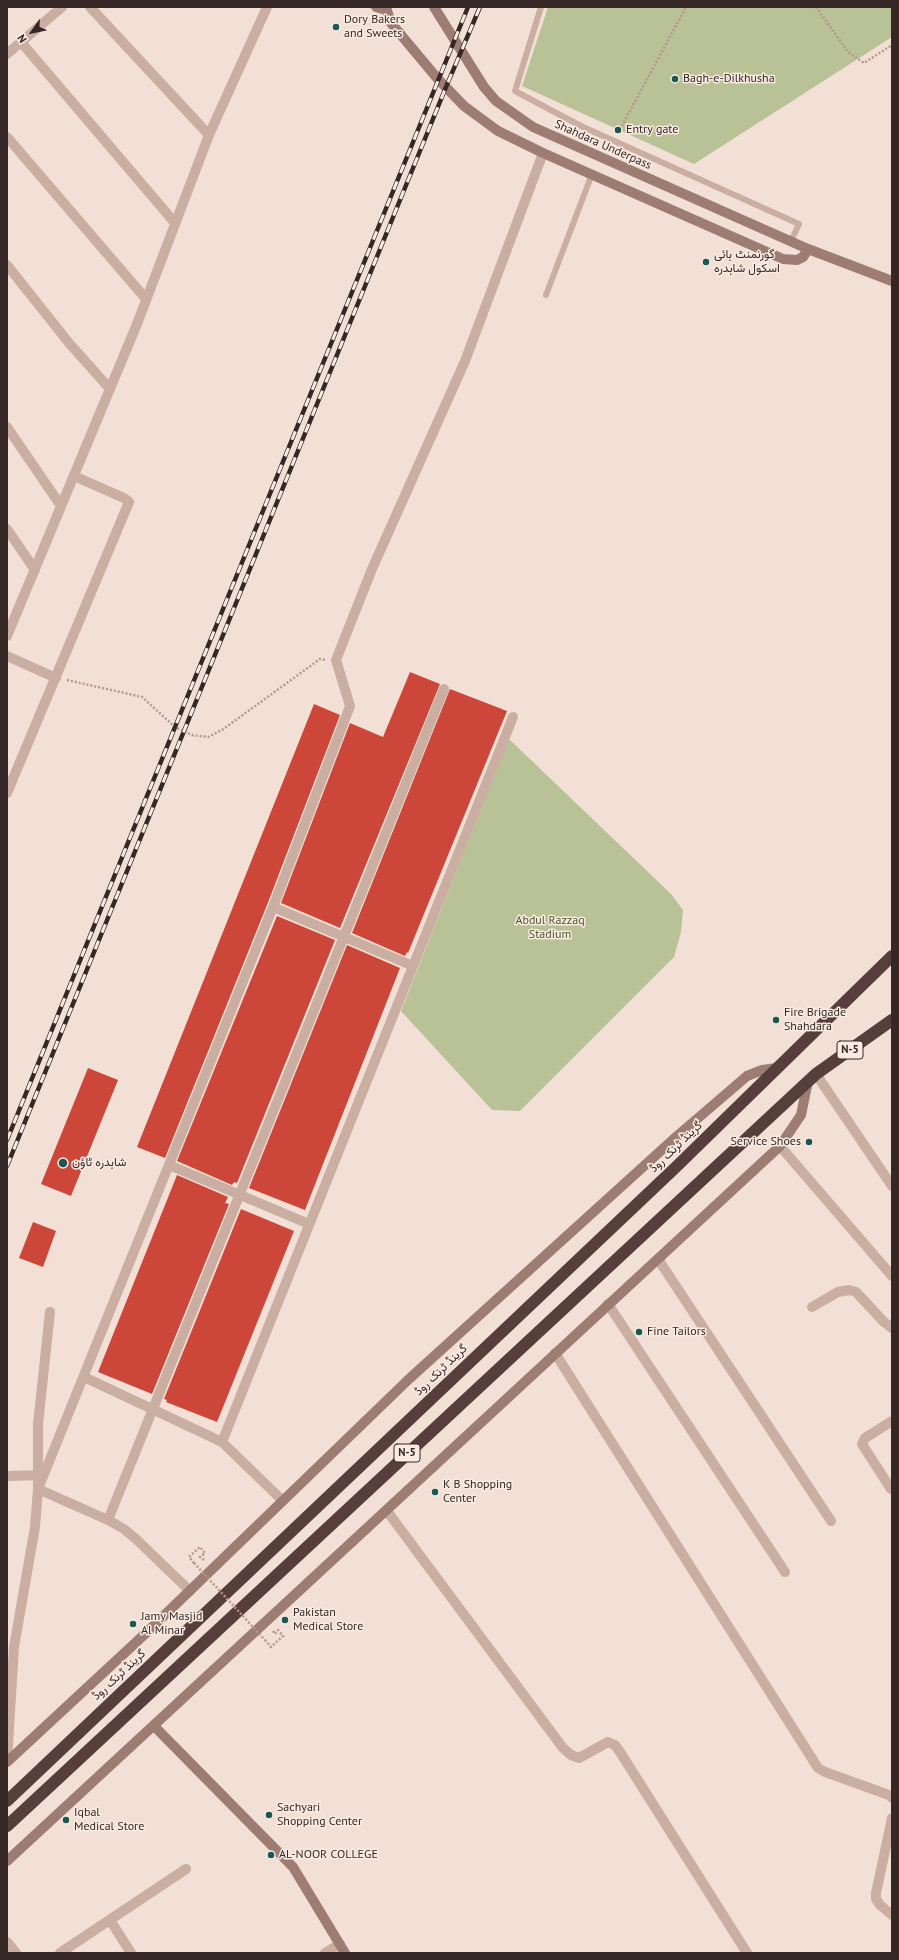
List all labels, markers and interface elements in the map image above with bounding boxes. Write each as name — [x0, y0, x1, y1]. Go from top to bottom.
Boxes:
north arrow — [12, 12, 52, 52]
place label: Dory Bakers and Sweets — [344, 13, 405, 41]
marker: Dory Bakers and Sweets — [331, 22, 341, 32]
text: N — [14, 32, 30, 45]
place label: Bagh-e-Dilkhusha — [683, 72, 775, 86]
marker: Bagh-e-Dilkhusha — [670, 74, 680, 84]
street label: Shahdara Underpass — [552, 117, 654, 173]
place label: Entry gate — [626, 123, 678, 137]
marker: Entry gate — [613, 125, 623, 135]
place label: گورنمنٹ ہائی اسکول شاہدرہ — [714, 248, 780, 276]
marker: گورنمنٹ ہائی اسکول شاہدرہ — [701, 257, 711, 267]
park label: Abdul Razzaq Stadium — [515, 914, 585, 942]
place label: Fire Brigade Shahdara — [784, 1006, 846, 1034]
marker: Fire Brigade Shahdara — [771, 1015, 781, 1025]
road number: N-5 — [837, 1041, 863, 1059]
street label: گرینڈ ٹرنک روڈ — [647, 1118, 705, 1176]
place label: Service Shoes — [731, 1135, 801, 1149]
marker: Service Shoes — [804, 1137, 814, 1147]
place label: شاہدرہ ٹاؤن — [72, 1156, 127, 1170]
marker: شاہدرہ ٹاؤن — [57, 1157, 69, 1169]
place label: Fine Tailors — [647, 1325, 706, 1339]
marker: Fine Tailors — [634, 1327, 644, 1337]
street label: گرینڈ ٹرنک روڈ — [412, 1341, 470, 1399]
road number: N-5 — [394, 1444, 420, 1462]
place label: K B Shopping Center — [443, 1478, 512, 1506]
marker: K B Shopping Center — [430, 1487, 440, 1497]
place label: Pakistan Medical Store — [293, 1606, 363, 1634]
place label: Jamy Masjid Al Minar — [141, 1610, 202, 1638]
marker: Pakistan Medical Store — [280, 1615, 290, 1625]
marker: Jamy Masjid Al Minar — [128, 1619, 138, 1629]
street label: گرینڈ ٹرنک روڈ — [89, 1647, 149, 1703]
place label: Sachyari Shopping Center — [277, 1801, 362, 1829]
place label: Iqbal Medical Store — [74, 1806, 144, 1834]
marker: Sachyari Shopping Center — [264, 1810, 274, 1820]
marker: Iqbal Medical Store — [61, 1815, 71, 1825]
place label: AL-NOOR COLLEGE — [279, 1848, 378, 1862]
marker: AL-NOOR COLLEGE — [266, 1850, 276, 1860]

